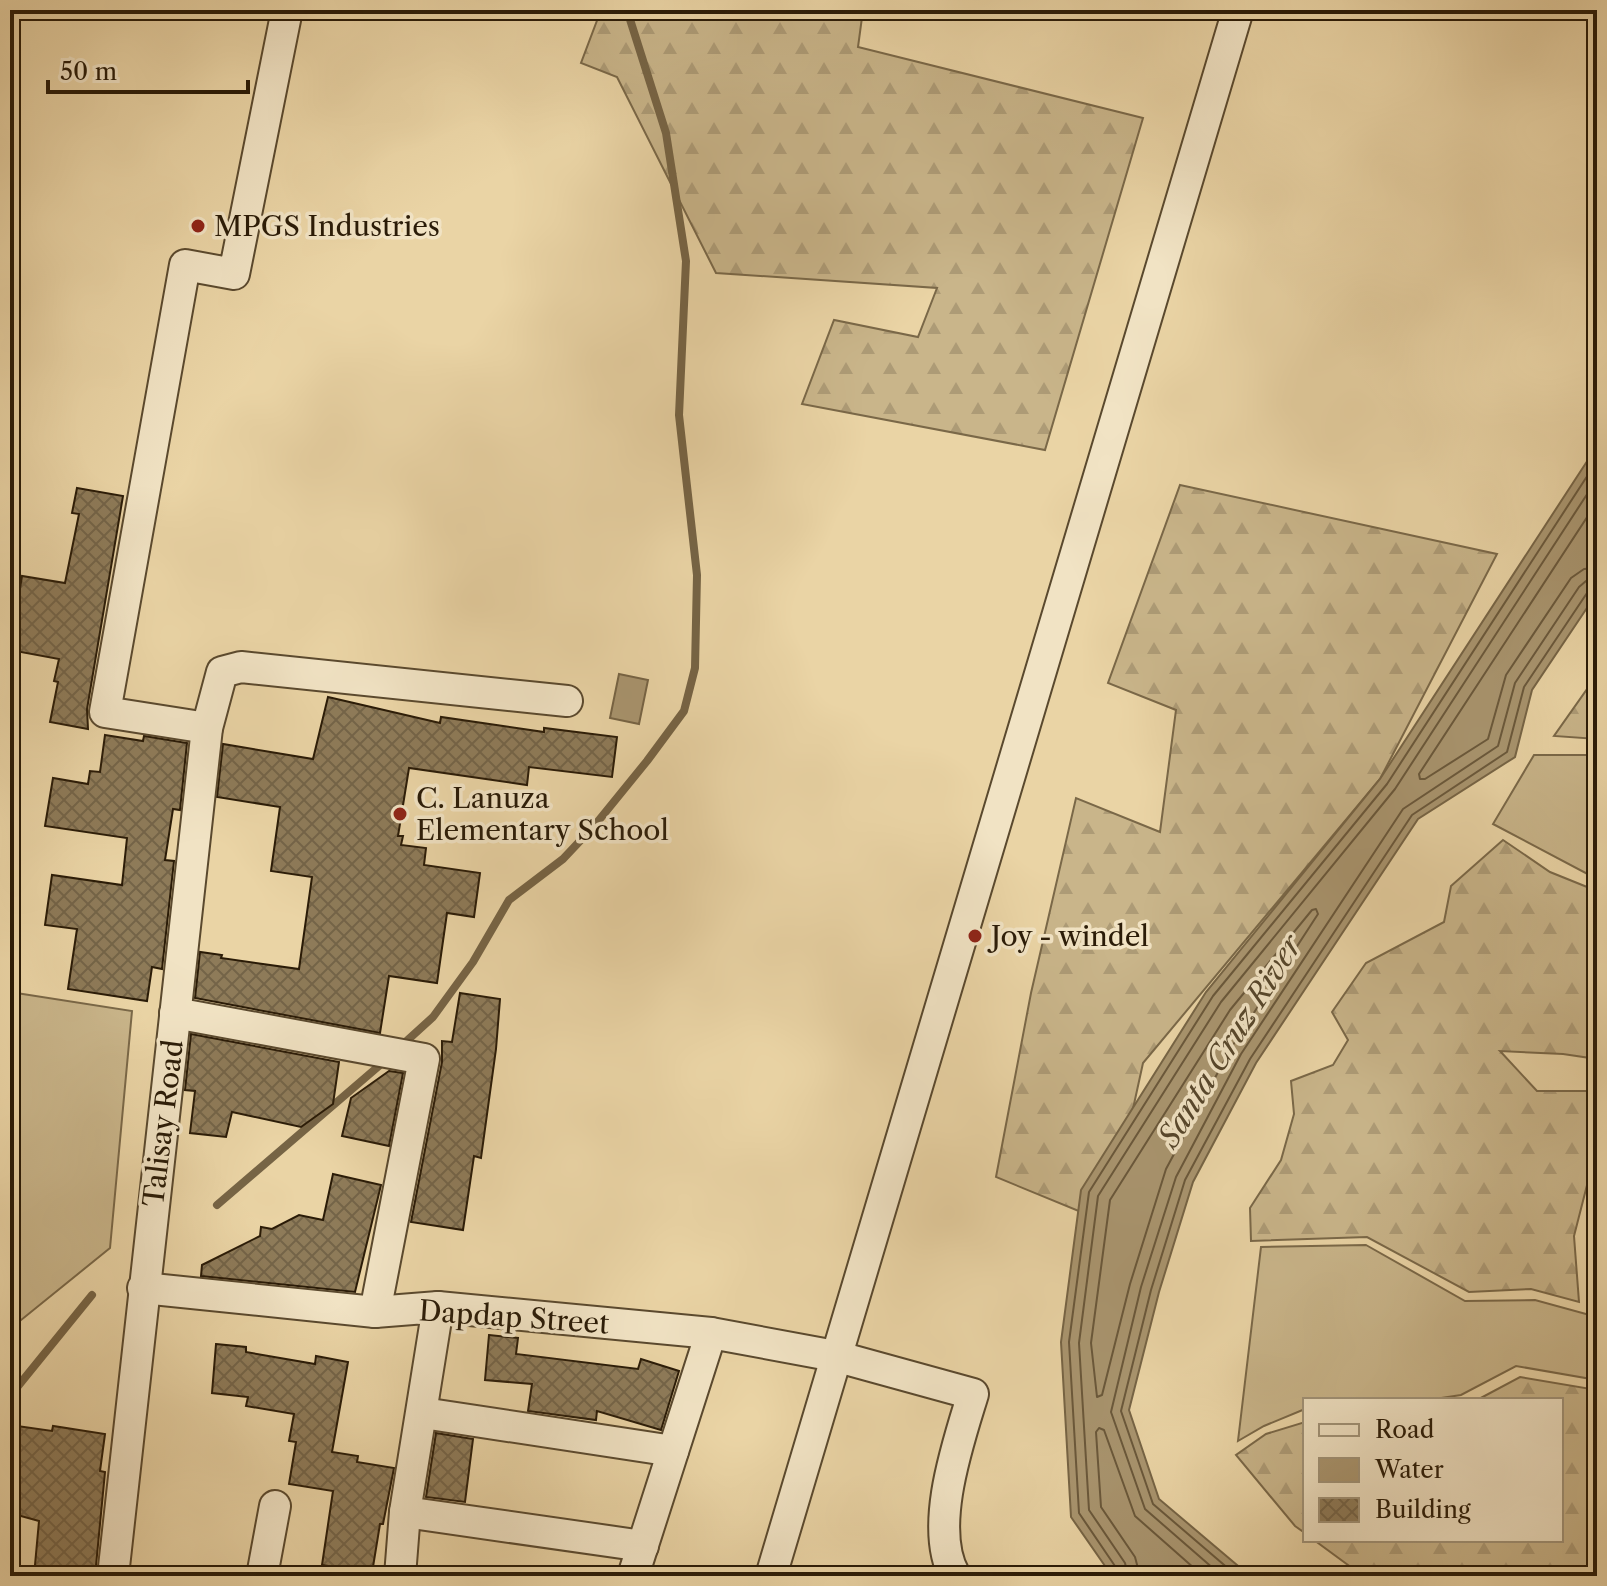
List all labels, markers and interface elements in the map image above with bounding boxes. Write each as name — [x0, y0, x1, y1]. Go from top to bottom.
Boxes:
scale bar — [48, 44, 248, 94]
text: 50 m — [60, 57, 117, 86]
place label: MPGS Industries — [214, 209, 440, 243]
marker: MPGS Industries — [189, 217, 207, 235]
place label: C. Lanuza Elementary School — [416, 781, 669, 847]
marker: C. Lanuza Elementary School — [391, 805, 409, 823]
place label: Joy - windel — [987, 919, 1149, 953]
marker: Joy - windel — [966, 927, 984, 945]
water label: Santa Cruz River — [1149, 927, 1311, 1156]
street label: Talisay Road — [136, 1038, 190, 1208]
street label: Dapdap Street — [418, 1293, 610, 1341]
legend — [1303, 1398, 1563, 1542]
text: Road — [1375, 1415, 1435, 1444]
text: Water — [1374, 1455, 1444, 1484]
text: Building — [1375, 1495, 1471, 1524]

